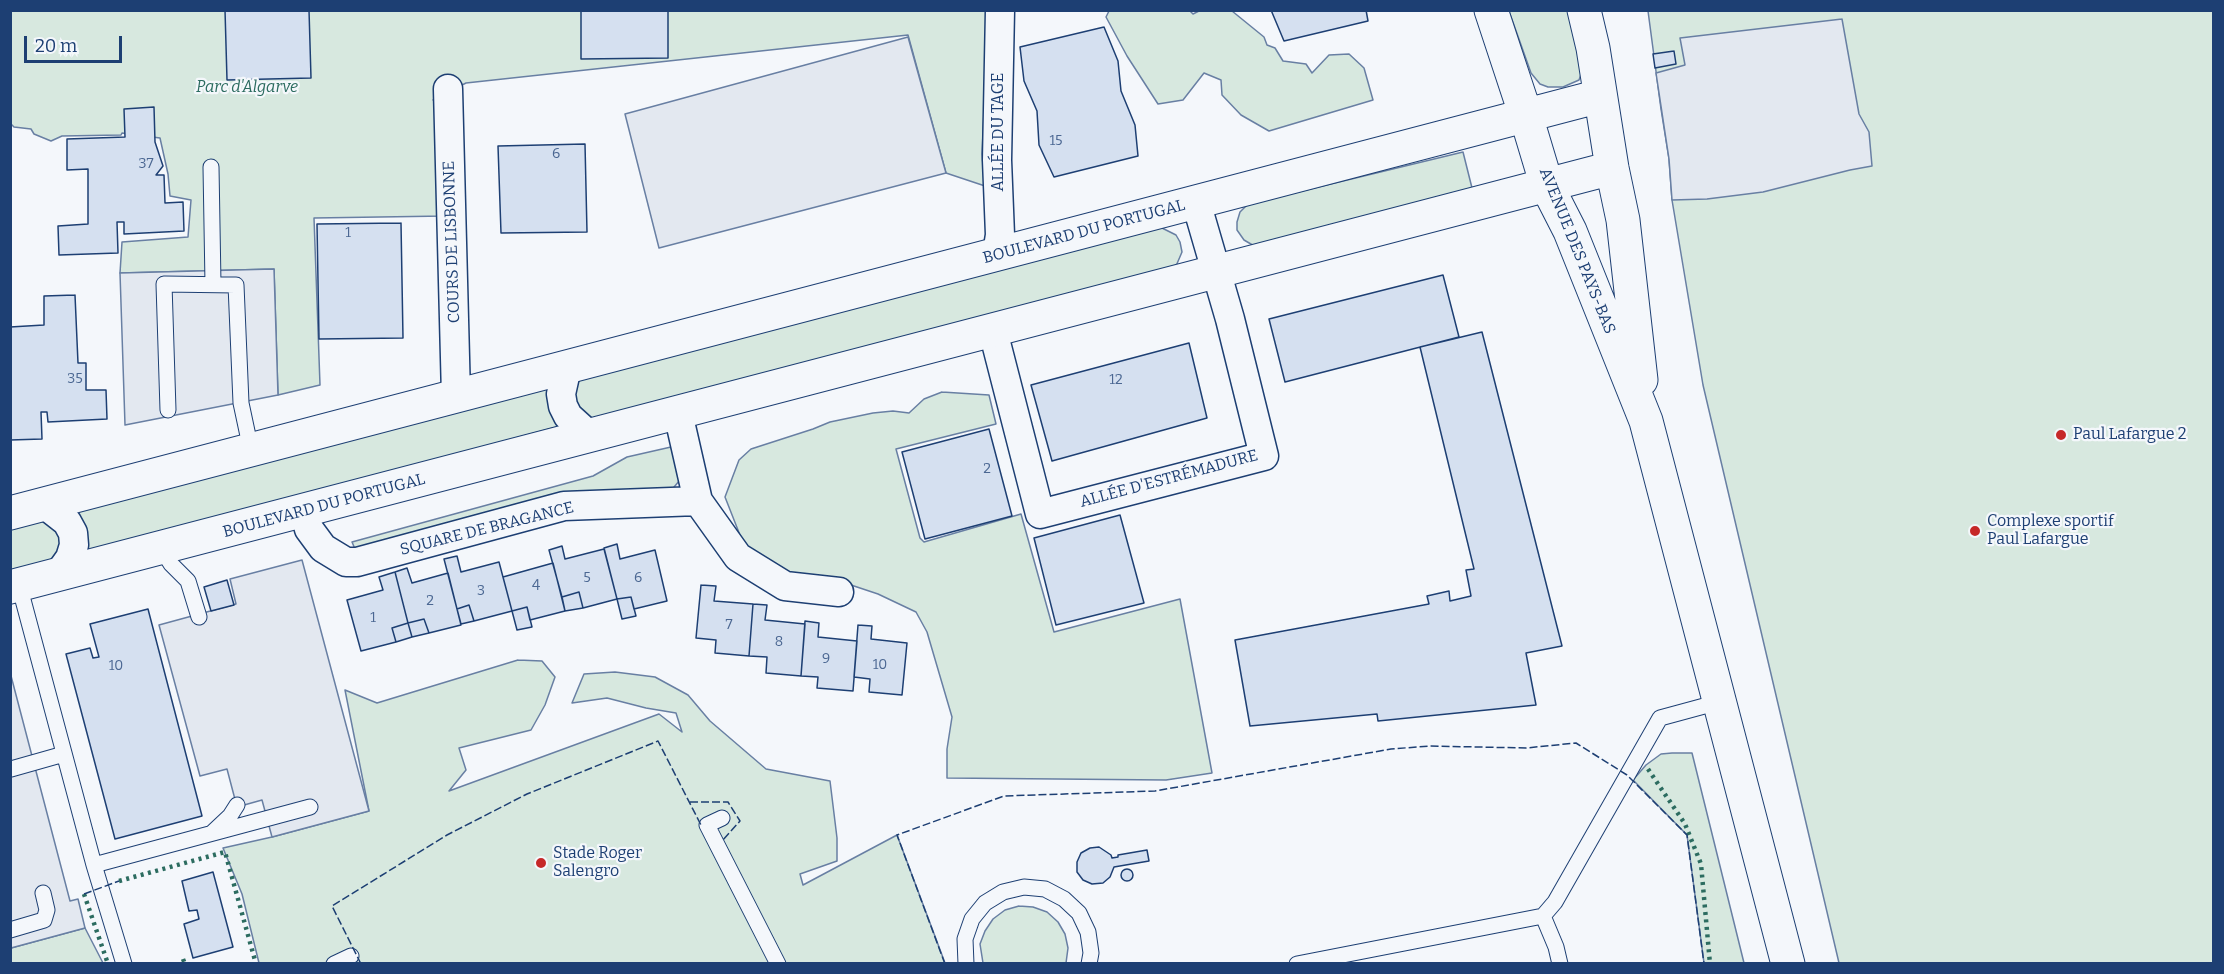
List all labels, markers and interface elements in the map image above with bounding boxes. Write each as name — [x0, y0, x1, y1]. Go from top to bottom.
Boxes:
scale bar — [27, 24, 124, 62]
text: 20 m — [35, 35, 77, 57]
street label: ALLÉE DU TAGE — [989, 72, 1009, 192]
park label: Parc d'Algarve — [196, 78, 298, 98]
house number: 15 — [1049, 133, 1063, 149]
house number: 6 — [552, 146, 560, 162]
house number: 37 — [138, 156, 154, 172]
street label: COURS DE LISBONNE — [440, 161, 464, 323]
street label: AVENUE DES PAYS-BAS — [1535, 165, 1619, 337]
street label: BOULEVARD DU PORTUGAL — [981, 196, 1187, 268]
house number: 1 — [345, 225, 351, 241]
house number: 35 — [67, 371, 83, 387]
house number: 12 — [1109, 372, 1123, 388]
place label: Paul Lafargue 2 — [2073, 425, 2186, 445]
marker: Paul Lafargue 2 — [2054, 428, 2068, 442]
street label: ALLÉE D'ESTRÉMADURE — [1078, 446, 1260, 512]
house number: 2 — [983, 461, 991, 477]
street label: BOULEVARD DU PORTUGAL — [221, 470, 427, 542]
street label: SQUARE DE BRAGANCE — [398, 498, 576, 560]
place label: Complexe sportif Paul Lafargue — [1987, 512, 2114, 550]
marker: Complexe sportif Paul Lafargue — [1968, 524, 1982, 538]
house number: 5 — [583, 570, 591, 586]
house number: 6 — [634, 570, 642, 586]
house number: 4 — [532, 578, 540, 594]
house number: 3 — [477, 583, 485, 599]
house number: 2 — [426, 593, 434, 609]
house number: 1 — [370, 610, 376, 626]
house number: 7 — [725, 617, 733, 633]
house number: 8 — [775, 634, 783, 650]
house number: 9 — [822, 651, 830, 667]
house number: 10 — [873, 657, 887, 673]
house number: 10 — [109, 658, 123, 674]
place label: Stade Roger Salengro — [553, 844, 642, 882]
marker: Stade Roger Salengro — [534, 856, 548, 870]

